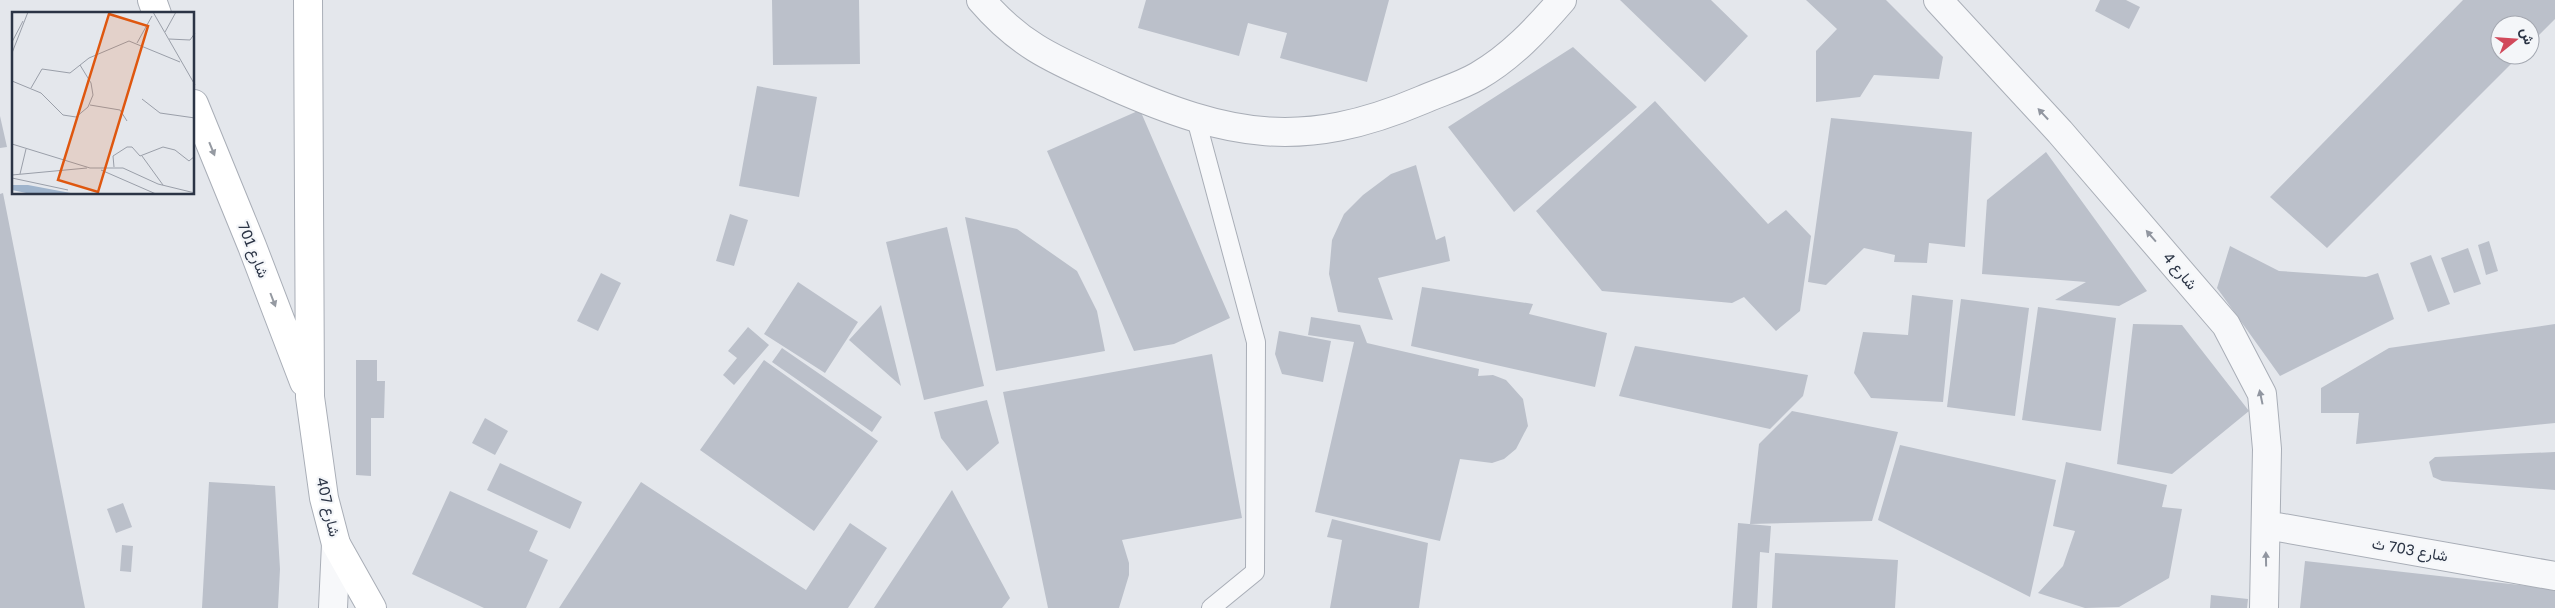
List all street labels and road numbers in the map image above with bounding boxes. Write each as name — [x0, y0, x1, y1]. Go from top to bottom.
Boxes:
street label: شارع 701 — [232, 219, 273, 281]
street label: شارع 4 — [2158, 248, 2202, 295]
street label: شارع 407 — [310, 475, 345, 539]
street label: شارع 703 ث — [2370, 533, 2450, 568]

